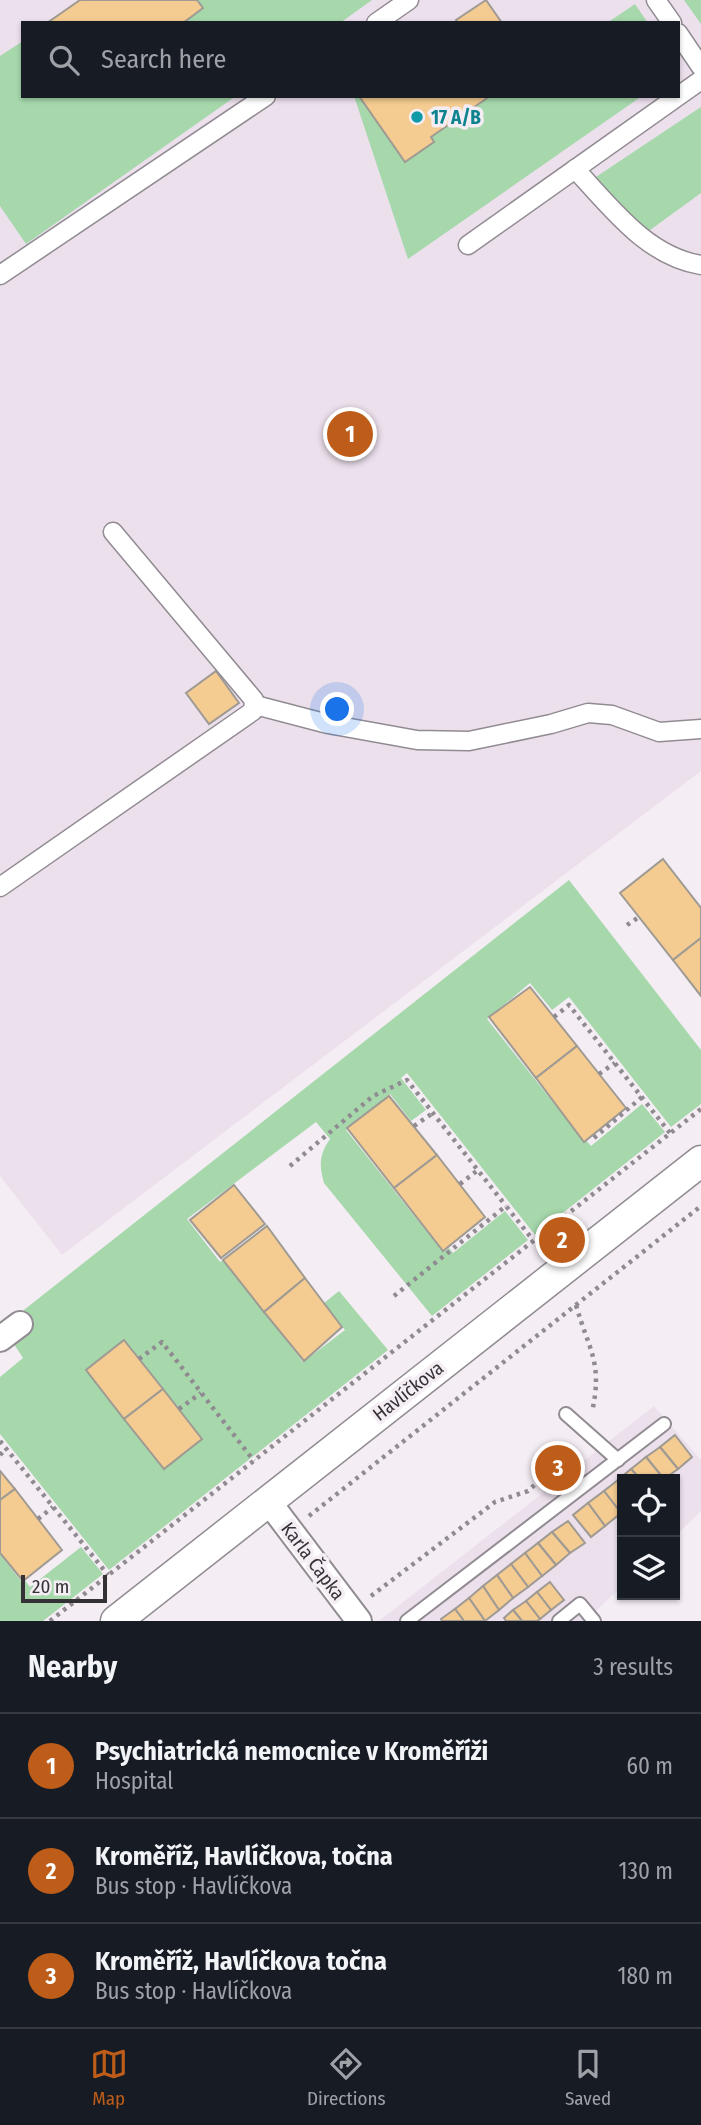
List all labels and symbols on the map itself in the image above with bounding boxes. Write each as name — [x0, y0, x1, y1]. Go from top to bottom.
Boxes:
place label: 17 A/B — [431, 106, 481, 129]
marker: 17 A/B — [409, 109, 425, 125]
pin: 1 — [327, 408, 373, 460]
your location — [320, 692, 354, 726]
pin: 2 — [539, 1214, 585, 1266]
street label: Havlíčkova — [368, 1356, 448, 1426]
pin: 3 — [535, 1442, 581, 1494]
street label: Karla Čapka — [276, 1518, 350, 1604]
scale bar — [21, 1572, 107, 1604]

